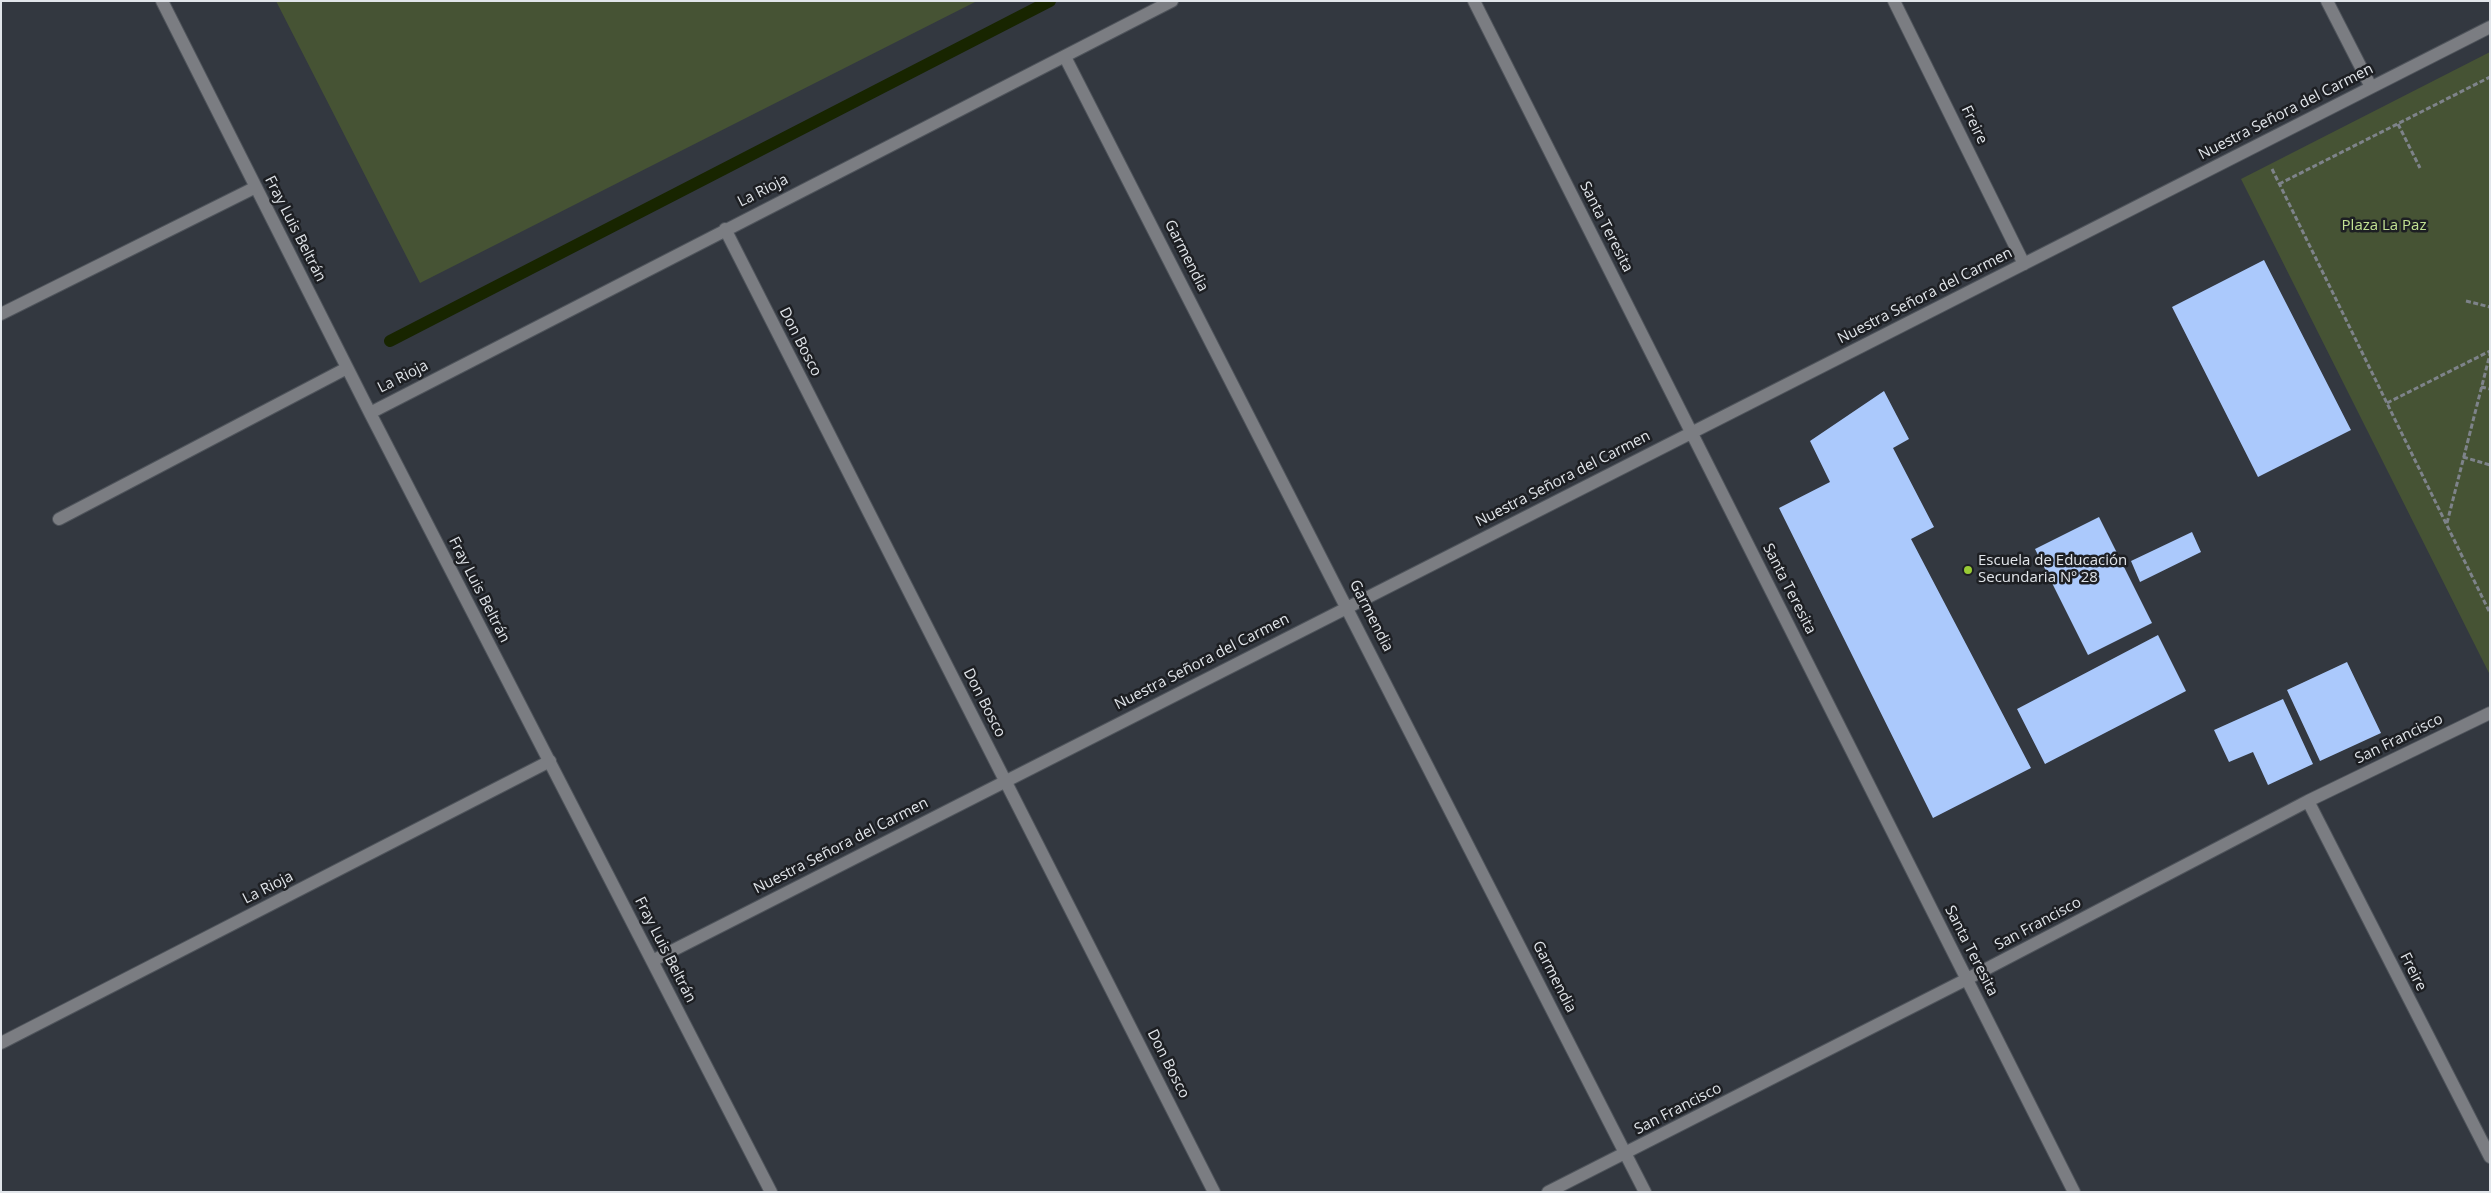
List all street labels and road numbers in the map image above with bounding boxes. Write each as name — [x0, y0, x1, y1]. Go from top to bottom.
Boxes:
street label: Nuestra Señora del Carmen — [2196, 60, 2376, 164]
street label: Freire — [1957, 103, 1991, 147]
street label: La Rioja — [735, 171, 791, 211]
street label: Fray Luis Beltrán — [261, 173, 329, 285]
street label: Santa Teresita — [1575, 179, 1637, 275]
street label: Garmendia — [1160, 217, 1212, 295]
street label: Nuestra Señora del Carmen — [1835, 244, 2015, 348]
street label: Don Bosco — [775, 304, 825, 380]
street label: La Rioja — [375, 357, 431, 397]
street label: Nuestra Señora del Carmen — [1473, 427, 1653, 531]
street label: Fray Luis Beltrán — [445, 534, 513, 646]
street label: Santa Teresita — [1758, 541, 1820, 637]
street label: Garmendia — [1345, 577, 1397, 655]
street label: Nuestra Señora del Carmen — [1112, 610, 1292, 714]
street label: Don Bosco — [959, 665, 1009, 741]
street label: San Francisco — [2352, 710, 2446, 768]
street label: Nuestra Señora del Carmen — [751, 794, 931, 898]
street label: La Rioja — [240, 868, 296, 908]
street label: Fray Luis Beltrán — [631, 894, 699, 1006]
street label: San Francisco — [1992, 894, 2084, 954]
street label: Santa Teresita — [1940, 903, 2002, 999]
street label: Garmendia — [1528, 938, 1580, 1016]
street label: Freire — [2396, 950, 2430, 994]
street label: Don Bosco — [1143, 1026, 1193, 1102]
street label: San Francisco — [1631, 1079, 1725, 1139]

